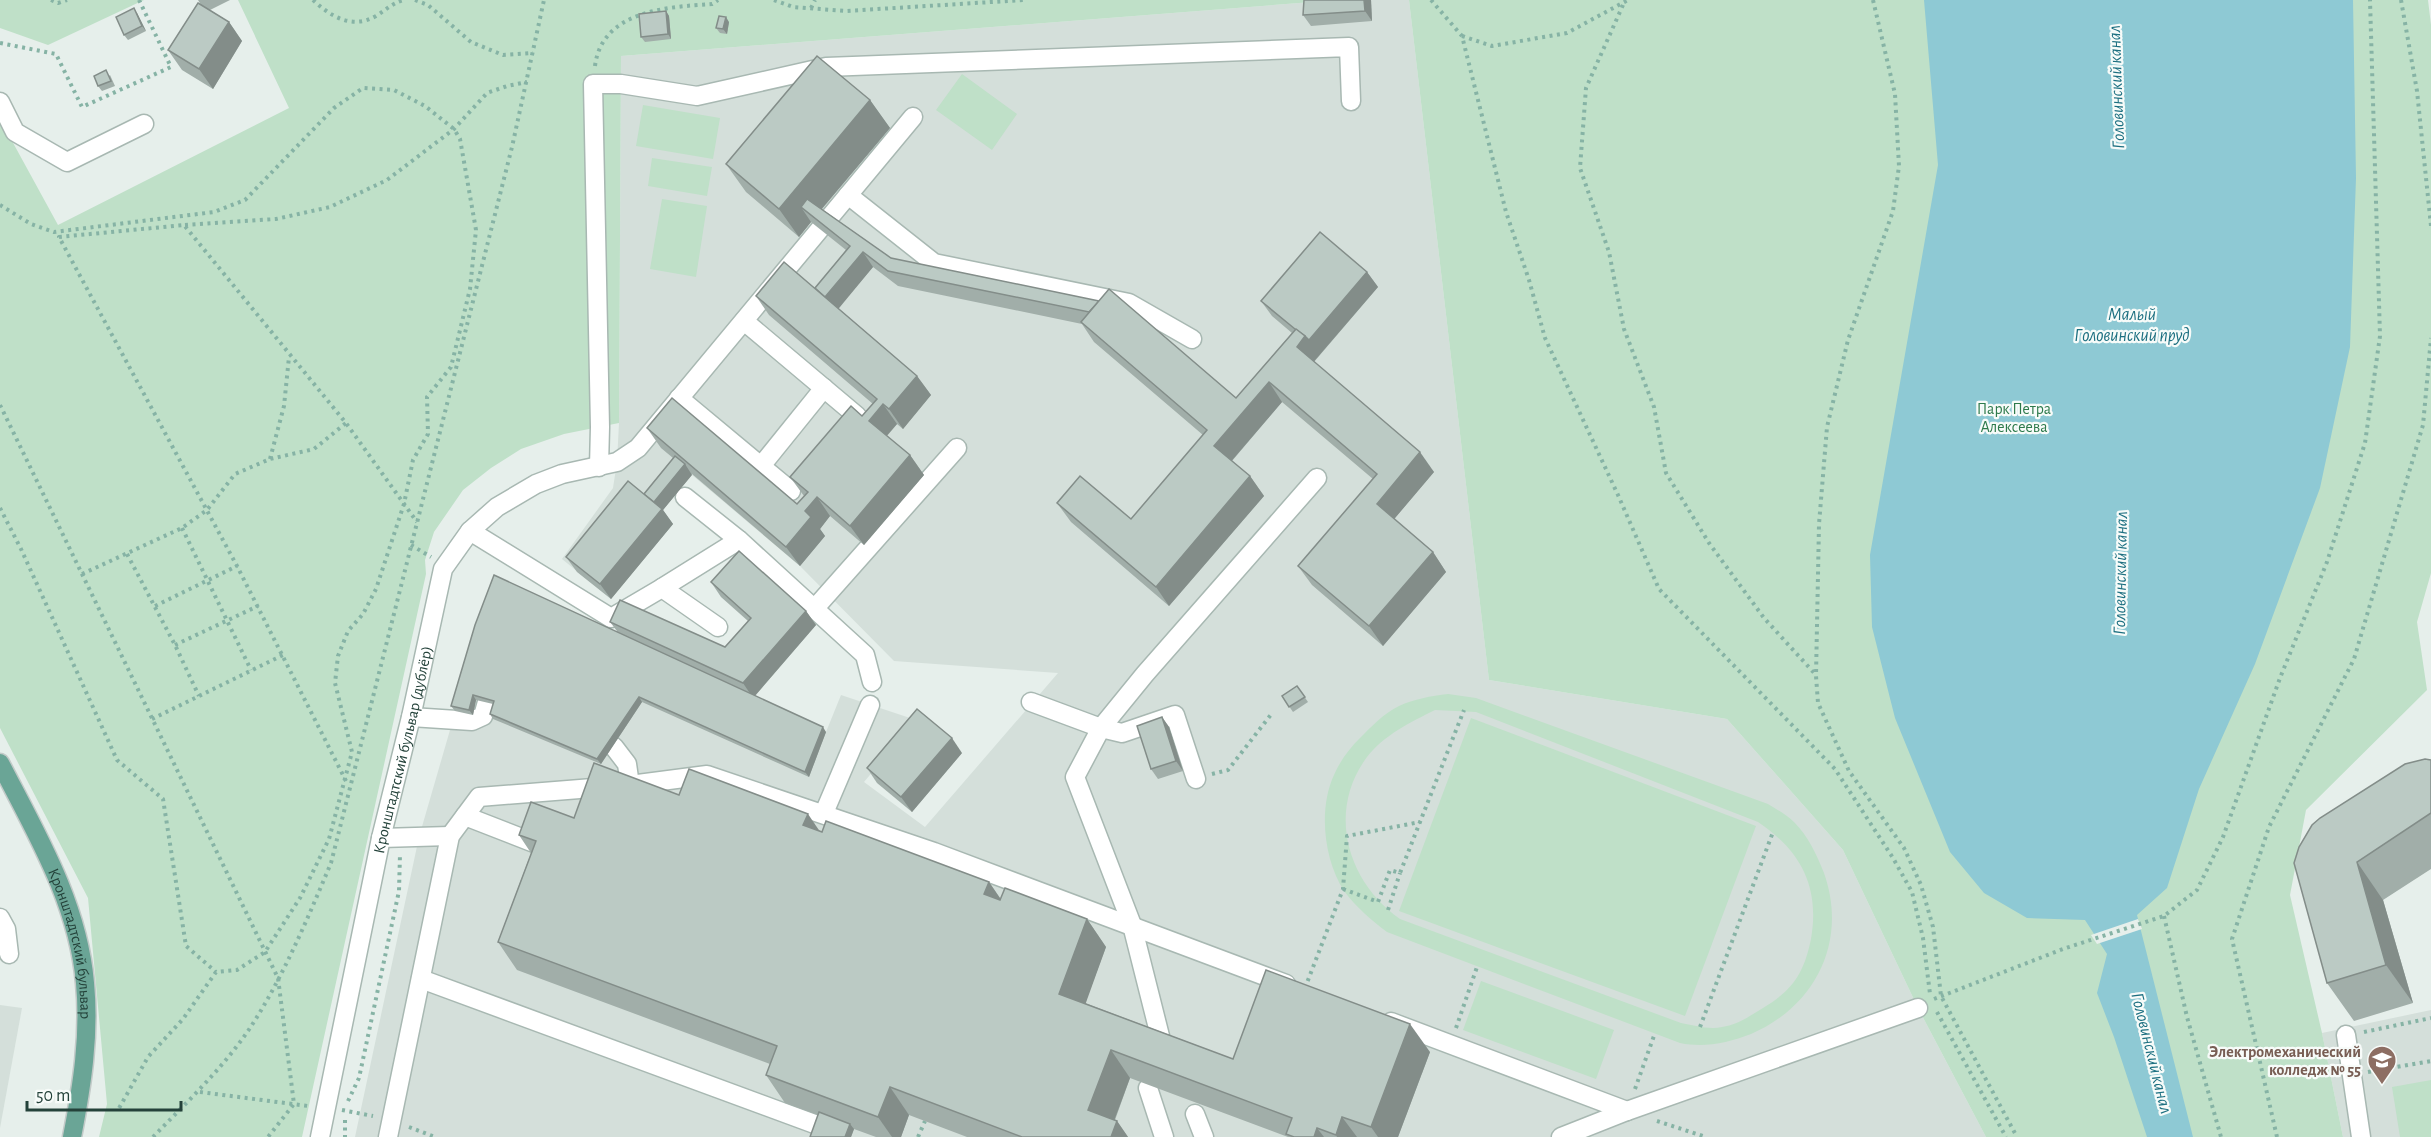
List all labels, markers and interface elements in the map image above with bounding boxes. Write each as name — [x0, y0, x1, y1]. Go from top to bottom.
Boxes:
water label: Головинский канал — [2106, 25, 2128, 149]
water label: Малый Головинский пруд — [2074, 306, 2190, 345]
park label: Парк Петра Алексеева — [1977, 401, 2051, 435]
water label: Головинский канал — [2111, 511, 2131, 635]
street label: Кронштадтский бульвар (дублёр) — [371, 645, 435, 855]
street label: Кронштадтский бульвар — [45, 866, 94, 1019]
water label: Головинский канал — [2127, 991, 2175, 1116]
place label: Электромеханический колледж № 55 — [2209, 1044, 2361, 1078]
school or university icon: Электромеханический колледж № 55 — [2366, 1044, 2398, 1086]
scale bar — [27, 1074, 182, 1112]
text: 50 m — [36, 1087, 70, 1105]

